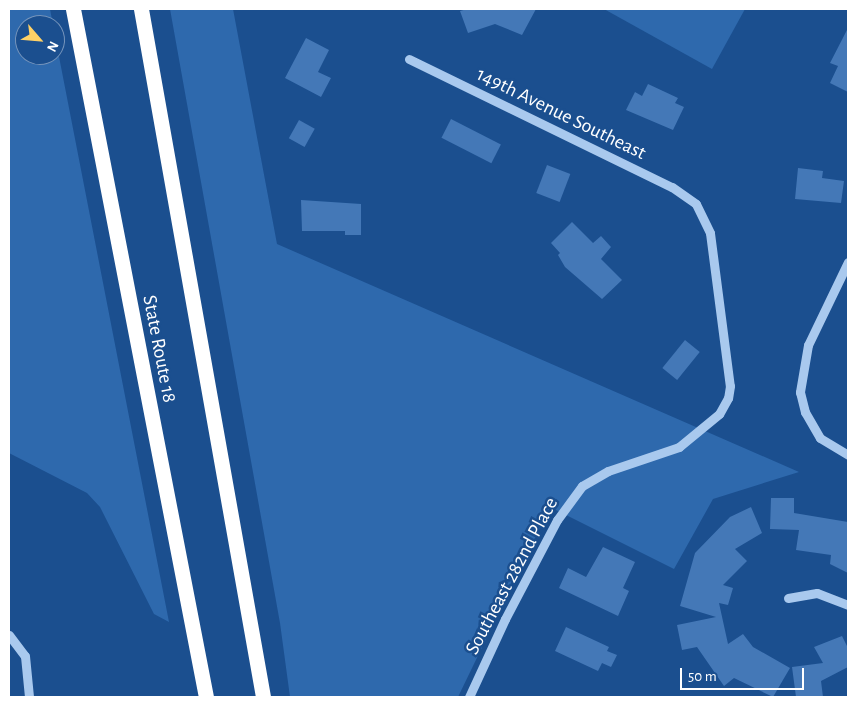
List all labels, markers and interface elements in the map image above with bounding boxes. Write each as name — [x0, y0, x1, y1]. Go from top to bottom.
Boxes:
north arrow — [15, 15, 65, 65]
text: N — [44, 39, 61, 54]
street label: 149th Avenue Southeast — [472, 63, 650, 165]
street label: State Route 18 — [137, 293, 181, 405]
street label: Southeast 282nd Place — [460, 493, 564, 659]
scale bar — [682, 658, 806, 690]
text: 50 m — [688, 669, 717, 684]

